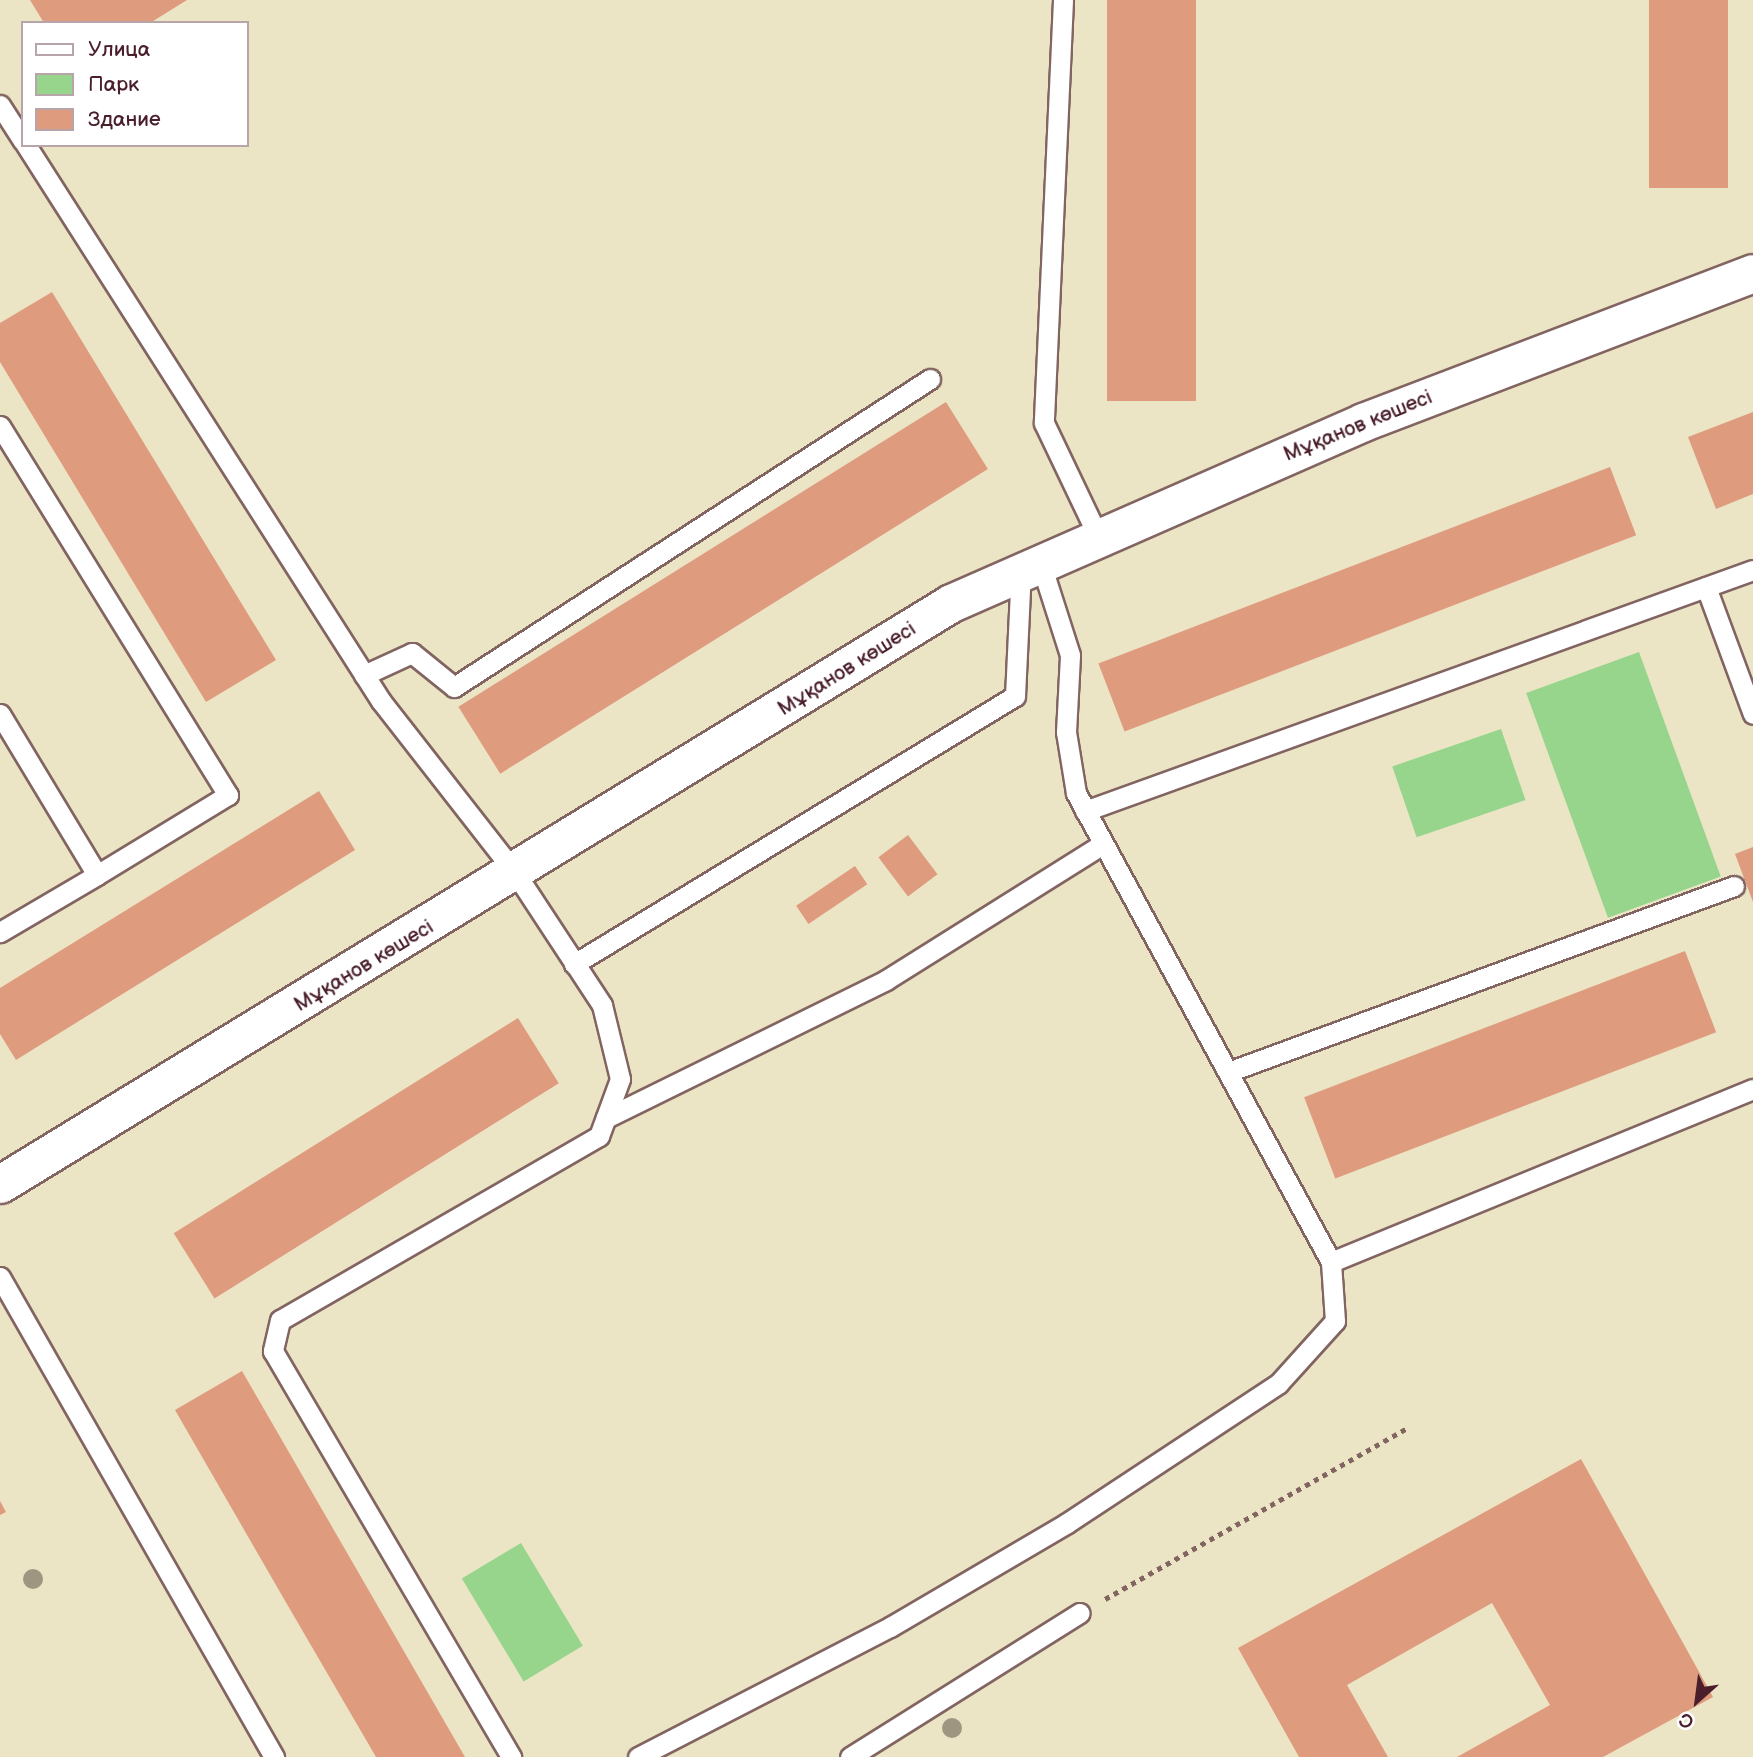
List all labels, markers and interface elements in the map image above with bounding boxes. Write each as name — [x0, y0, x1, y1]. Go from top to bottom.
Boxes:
legend — [21, 21, 248, 147]
text: Улица — [88, 37, 150, 62]
text: Парк — [88, 72, 139, 97]
text: Здание — [88, 107, 161, 132]
street label: Мұқанов көшесі — [1280, 385, 1436, 467]
street label: Мұқанов көшесі — [773, 616, 921, 722]
street label: Мұқанов көшесі — [290, 914, 438, 1018]
north arrow — [1662, 1666, 1732, 1736]
text: С — [1676, 1707, 1698, 1733]

